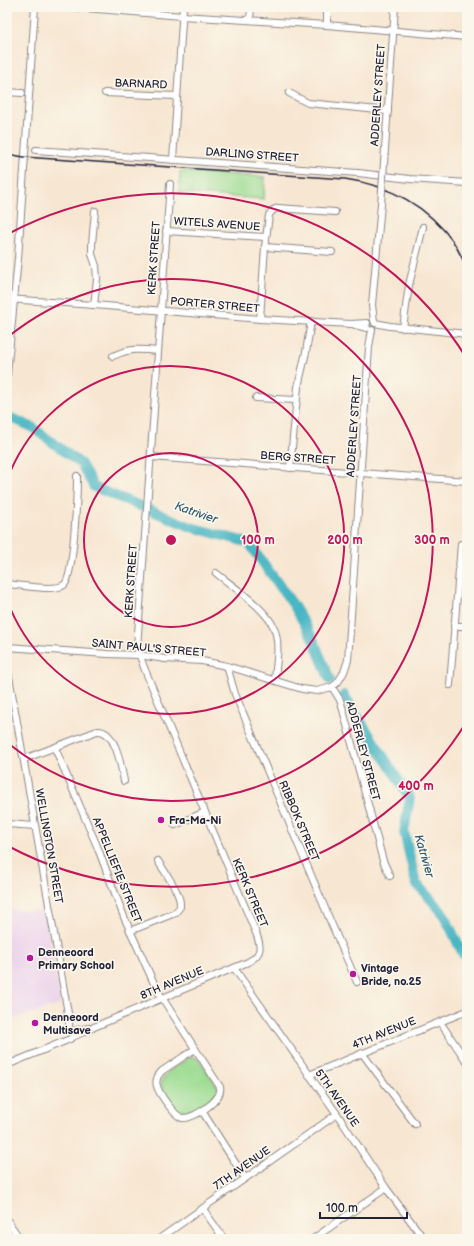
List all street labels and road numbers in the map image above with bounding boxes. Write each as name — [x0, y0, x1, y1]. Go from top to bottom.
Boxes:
street label: ADDERLEY STREET — [368, 43, 388, 147]
street label: BARNARD — [114, 77, 168, 91]
street label: DARLING STREET — [205, 145, 299, 165]
street label: WITELS AVENUE — [173, 214, 261, 234]
street label: KERK STREET — [145, 220, 163, 295]
street label: PORTER STREET — [170, 295, 261, 315]
street label: ADDERLEY STREET — [344, 374, 364, 478]
street label: BERG STREET — [260, 449, 337, 467]
street label: KERK STREET — [122, 543, 140, 618]
street label: SAINT PAUL'S STREET — [91, 637, 207, 660]
street label: ADDERLEY STREET — [343, 700, 383, 803]
street label: RIBBOK STREET — [276, 779, 322, 864]
street label: WELLINGTON STREET — [32, 787, 66, 905]
street label: APPELLIEFIE STREET — [90, 815, 144, 925]
street label: KERK STREET — [230, 856, 271, 930]
street label: 8TH AVENUE — [138, 964, 206, 1002]
street label: 4TH AVENUE — [350, 1014, 418, 1052]
street label: 5TH AVENUE — [312, 1067, 362, 1129]
street label: 7TH AVENUE — [211, 1144, 273, 1192]

